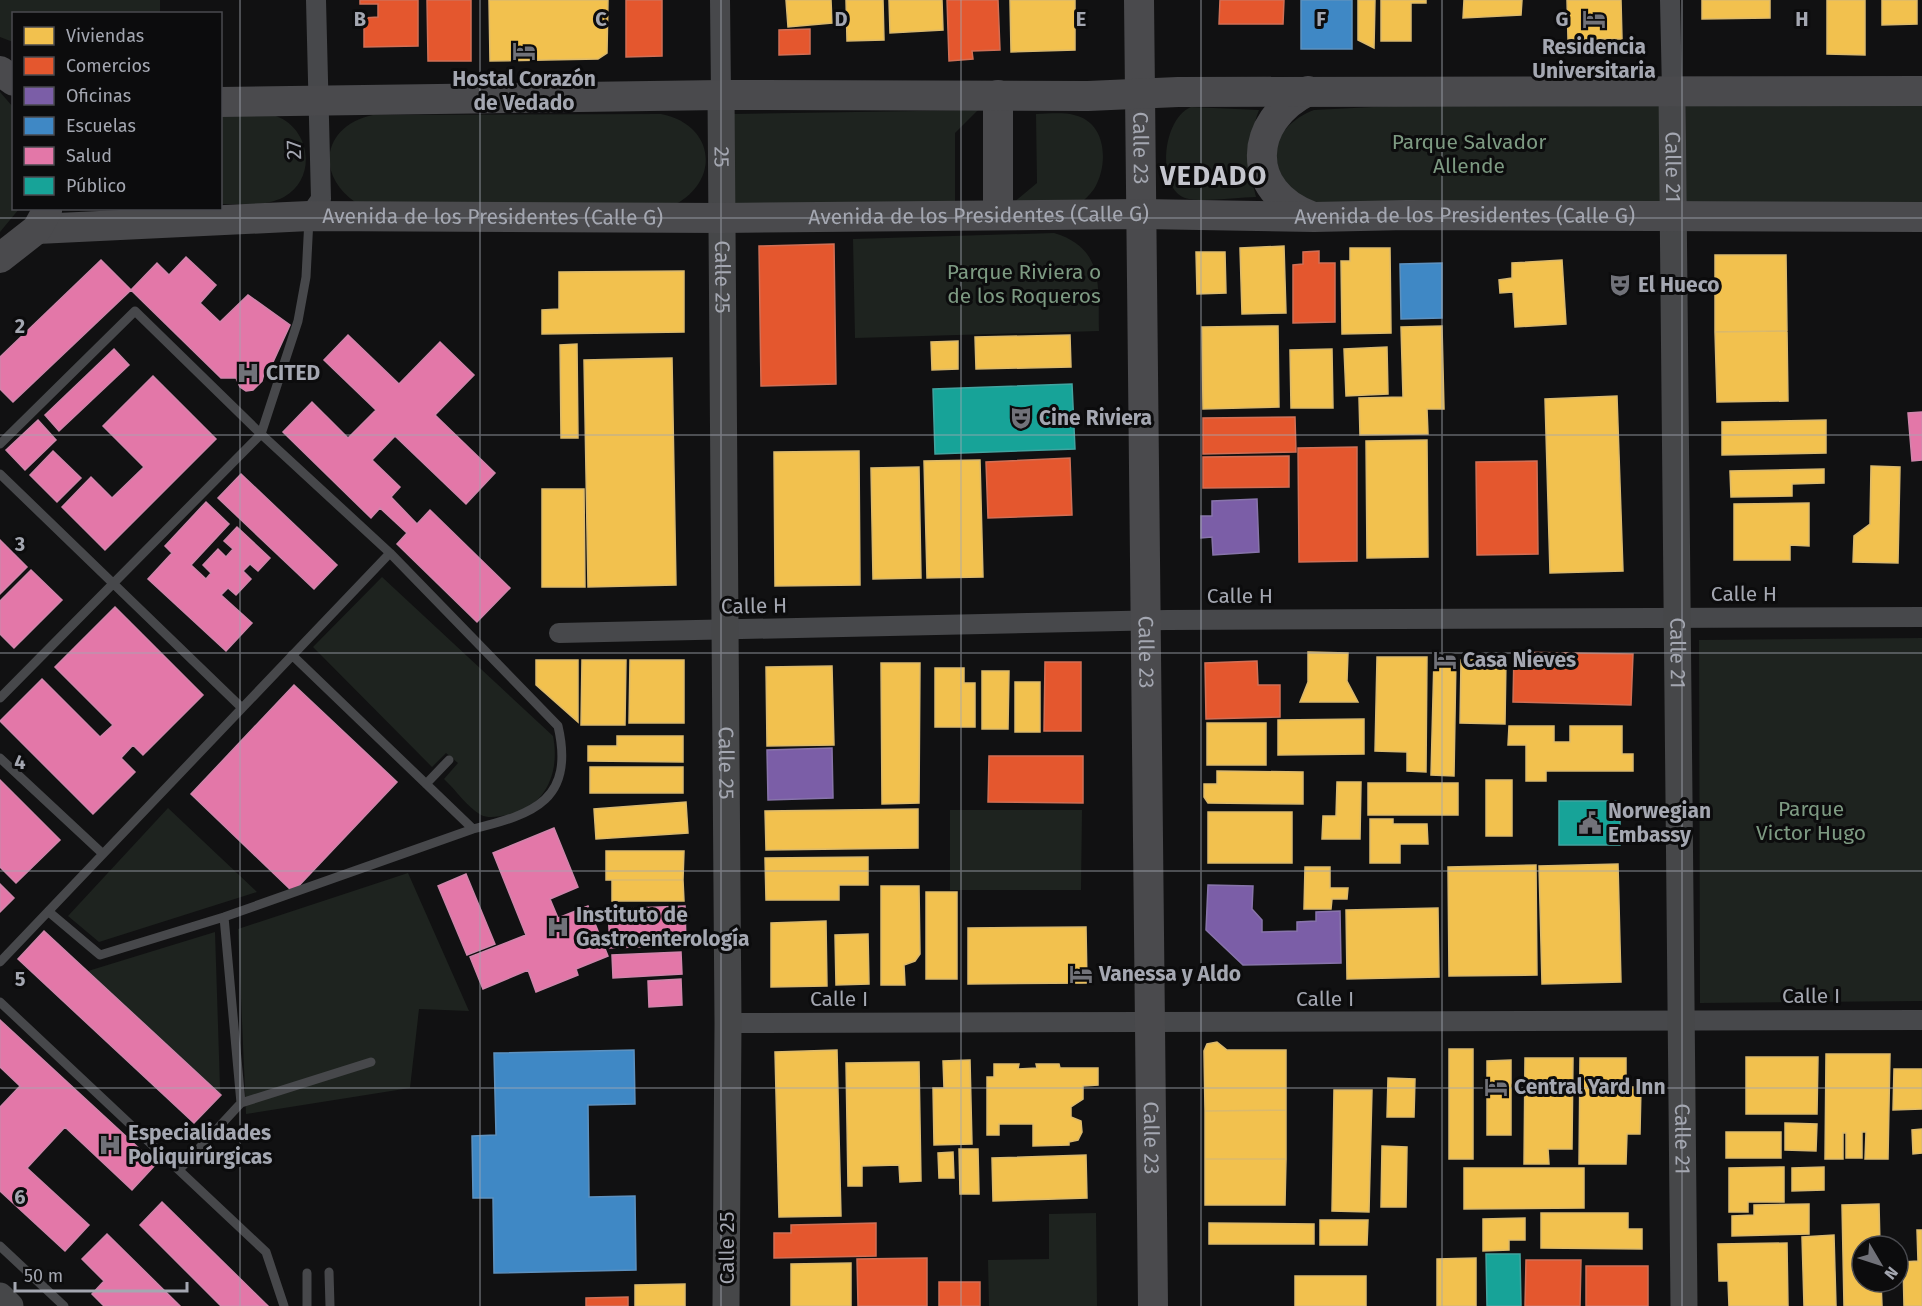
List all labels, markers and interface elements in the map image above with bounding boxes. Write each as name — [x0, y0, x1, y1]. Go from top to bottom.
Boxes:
hotel icon: Residencia Universitaria — [1581, 6, 1607, 32]
text: B — [354, 7, 366, 31]
text: C — [595, 7, 607, 31]
text: D — [834, 7, 848, 31]
text: E — [1076, 7, 1086, 31]
text: F — [1316, 7, 1326, 31]
text: G — [1556, 7, 1568, 31]
text: H — [1795, 7, 1809, 31]
legend — [12, 12, 222, 210]
text: Viviendas — [66, 25, 144, 47]
place label: Residencia Universitaria — [1532, 34, 1656, 84]
hotel icon: Hostal Corazón de Vedado — [511, 38, 537, 64]
text: Comercios — [66, 55, 150, 77]
place label: Hostal Corazón de Vedado — [452, 66, 596, 116]
text: Oficinas — [66, 85, 131, 107]
street label: Calle 23 — [1127, 111, 1154, 185]
text: Escuelas — [66, 115, 136, 137]
park label: Parque Salvador Allende — [1392, 129, 1546, 179]
street label: Calle 21 — [1659, 131, 1686, 203]
street label: 27 — [281, 140, 307, 160]
text: Salud — [66, 145, 112, 167]
street label: 25 — [708, 146, 735, 168]
district label: VEDADO — [1159, 160, 1268, 192]
text: Público — [66, 175, 126, 197]
street label: Avenida de los Presidentes (Calle G) — [808, 201, 1149, 230]
street label: Avenida de los Presidentes (Calle G) — [1294, 202, 1635, 230]
street label: Avenida de los Presidentes (Calle G) — [322, 203, 663, 231]
street label: Calle 25 — [709, 240, 736, 314]
park label: Parque Riviera o de los Roqueros — [947, 259, 1101, 309]
theatre icon: El Hueco — [1607, 272, 1633, 298]
place label: El Hueco — [1638, 272, 1720, 298]
text: 2 — [15, 314, 25, 338]
hospital icon: CITED — [235, 360, 261, 386]
place label: CITED — [266, 360, 320, 386]
theatre icon: Cine Riviera — [1008, 405, 1034, 431]
place label: Cine Riviera — [1039, 405, 1152, 431]
text: 3 — [14, 532, 25, 556]
street label: Calle H — [1711, 581, 1777, 607]
street label: Calle H — [1207, 583, 1273, 609]
street label: Calle H — [721, 592, 787, 620]
street label: Calle 23 — [1133, 615, 1159, 689]
street label: Calle 21 — [1664, 617, 1691, 689]
hotel icon: Casa Nieves — [1432, 647, 1458, 673]
place label: Casa Nieves — [1463, 647, 1576, 673]
street label: Calle 25 — [713, 726, 739, 800]
text: 4 — [14, 750, 26, 774]
park label: Parque Victor Hugo — [1756, 796, 1866, 846]
place label: Norwegian Embassy — [1608, 798, 1711, 848]
public building icon: Norwegian Embassy — [1577, 810, 1603, 836]
place label: Instituto de Gastroenterología — [576, 902, 750, 952]
hospital icon: Instituto de Gastroenterología — [545, 914, 571, 940]
hotel icon: Vanessa y Aldo — [1068, 961, 1094, 987]
place label: Vanessa y Aldo — [1098, 961, 1241, 987]
text: 5 — [15, 967, 26, 991]
street label: Calle I — [1782, 983, 1840, 1009]
street label: Calle I — [810, 986, 868, 1012]
street label: Calle I — [1296, 986, 1354, 1012]
hotel icon: Central Yard Inn — [1483, 1074, 1509, 1100]
place label: Central Yard Inn — [1514, 1074, 1666, 1100]
street label: Calle 23 — [1138, 1101, 1165, 1174]
street label: Calle 21 — [1669, 1103, 1696, 1175]
place label: Especialidades Poliquirúrgicas — [128, 1120, 272, 1170]
hospital icon: Especialidades Poliquirúrgicas — [97, 1132, 123, 1158]
text: 6 — [14, 1185, 26, 1209]
street label: Calle 25 — [714, 1212, 740, 1284]
north arrow — [1850, 1234, 1910, 1294]
scale bar — [15, 1255, 188, 1293]
text: N — [1881, 1263, 1902, 1283]
text: 50 m — [24, 1265, 63, 1287]

